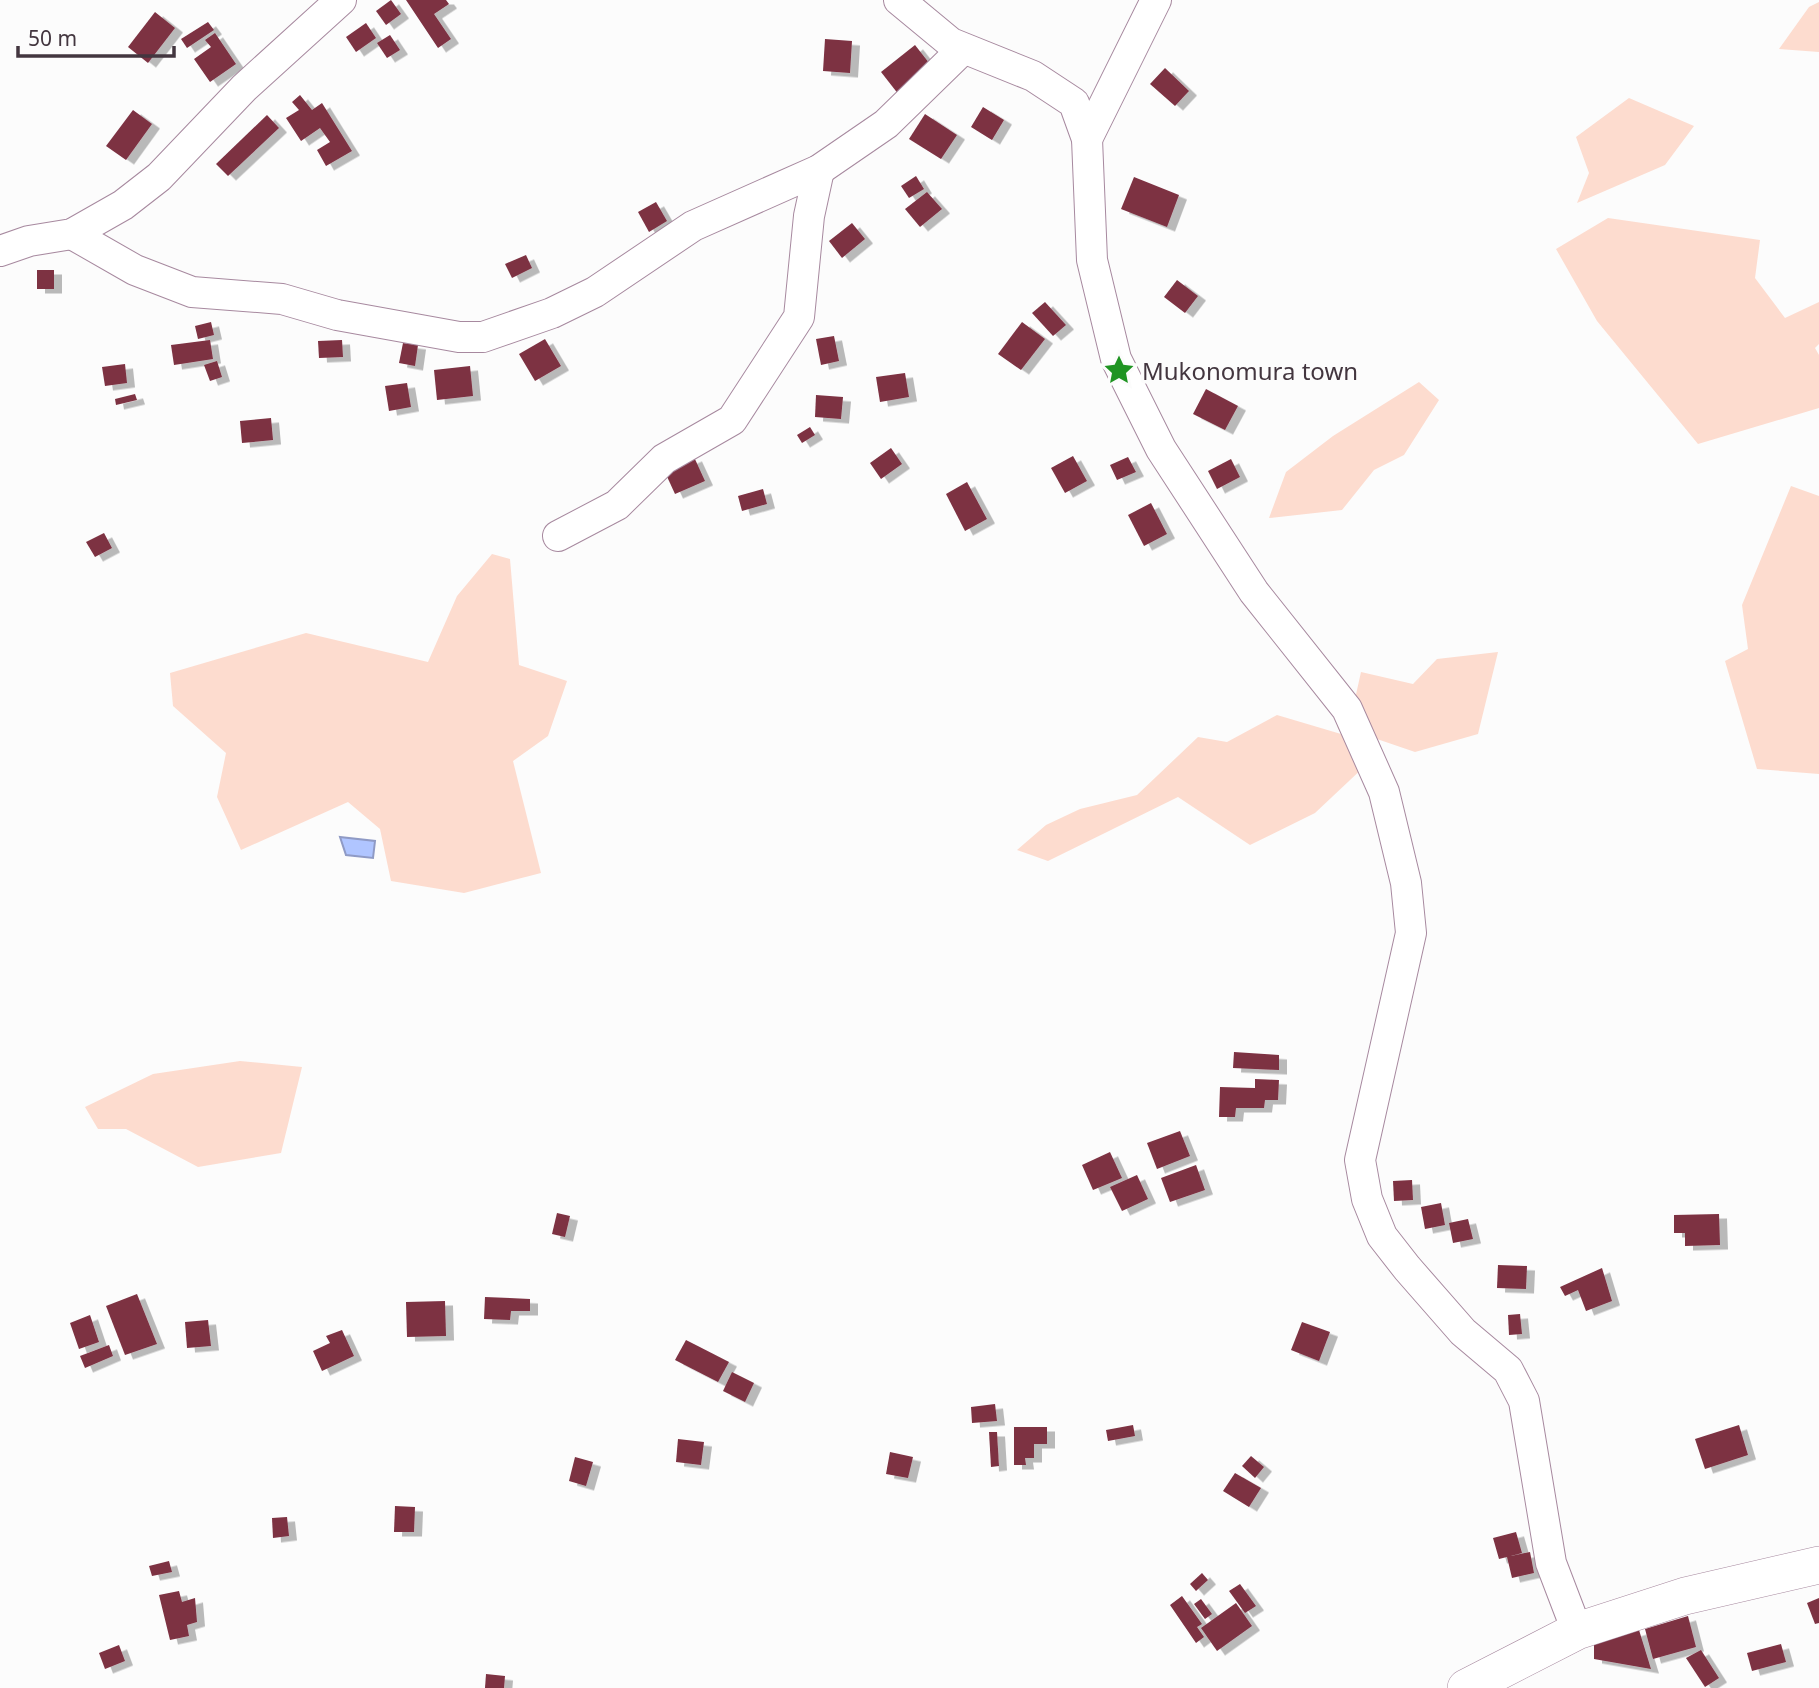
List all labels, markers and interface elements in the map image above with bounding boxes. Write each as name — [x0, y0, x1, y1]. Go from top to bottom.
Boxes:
scale bar — [18, 14, 173, 58]
text: 50 m — [28, 24, 77, 52]
place icon: Mukonomura town — [1102, 353, 1136, 387]
place label: Mukonomura town — [1142, 354, 1358, 387]

